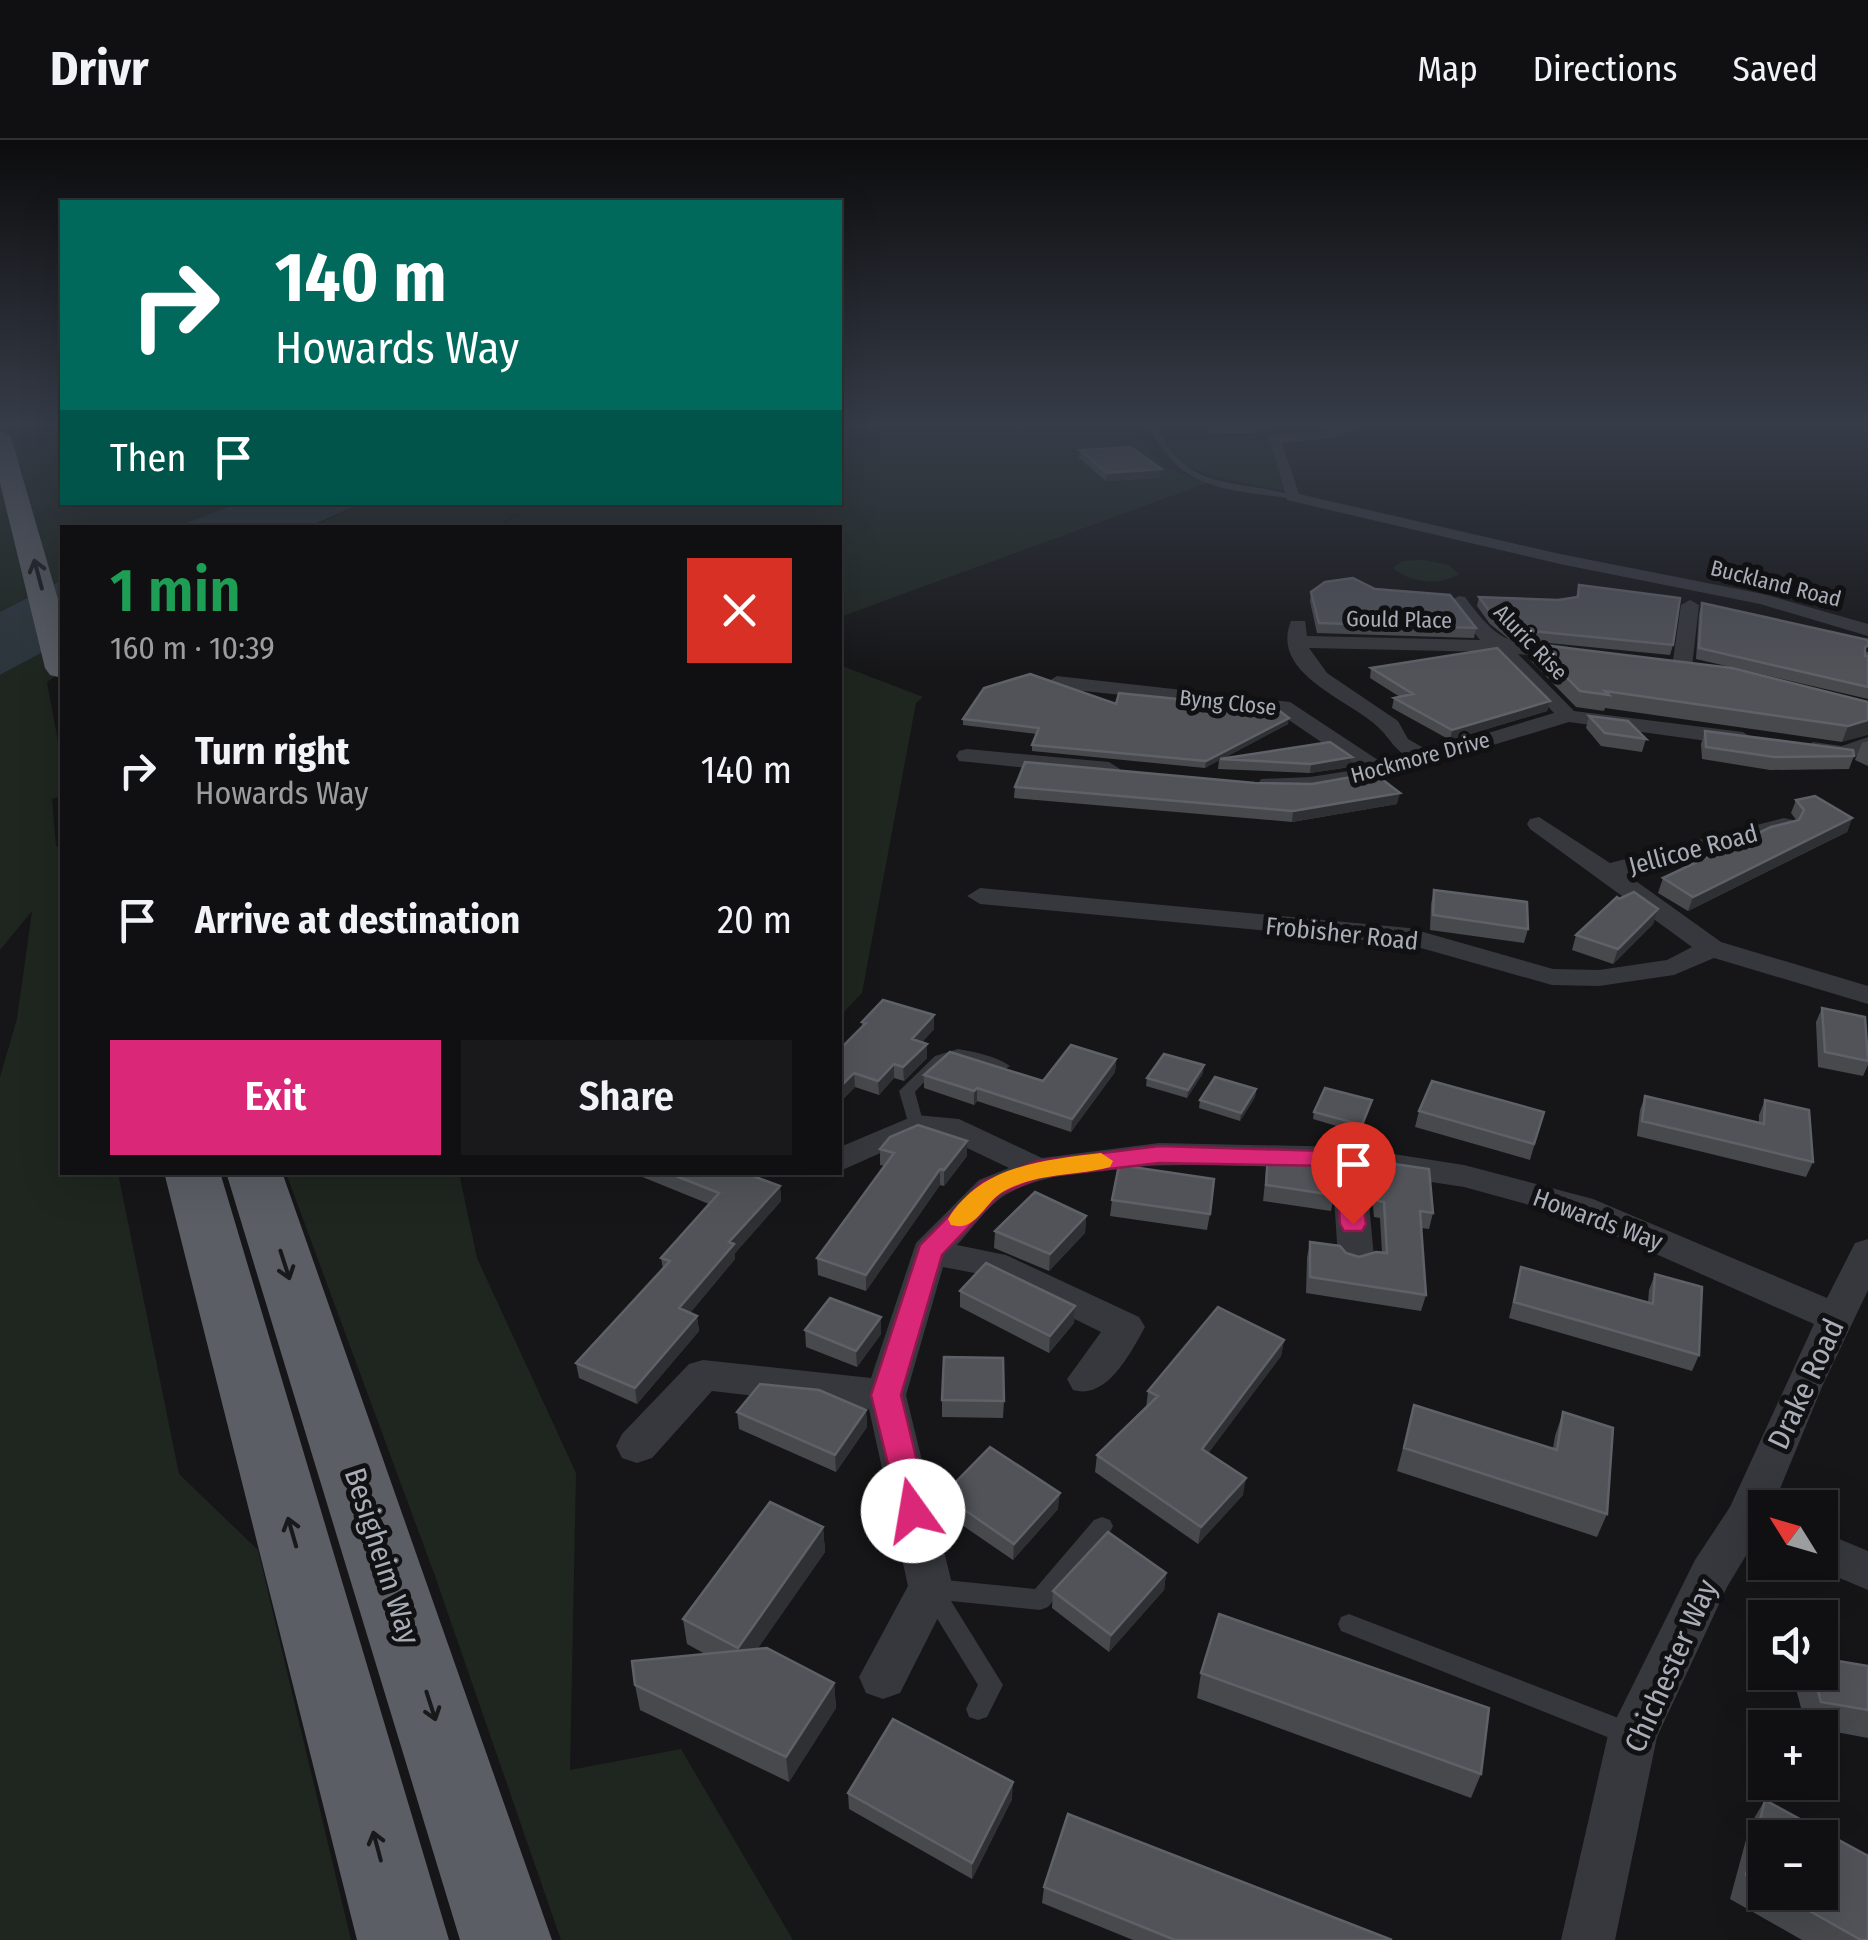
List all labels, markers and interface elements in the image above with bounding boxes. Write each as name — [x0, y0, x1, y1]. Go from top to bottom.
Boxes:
text: Drivr — [50, 40, 149, 98]
text: Map — [1417, 48, 1478, 90]
text: Directions — [1533, 48, 1678, 90]
text: Saved — [1733, 48, 1818, 90]
text: 140 m — [275, 236, 447, 320]
icon: right — [110, 240, 240, 370]
text: Howards Way — [275, 321, 519, 375]
icon: arrive — [206, 430, 261, 485]
text: Then — [110, 435, 186, 481]
street label: Buckland Road — [1708, 554, 1844, 613]
text: 1 min — [110, 555, 241, 627]
button: close — [687, 558, 792, 663]
one-way arrow — [27, 559, 46, 590]
street label: Aluric Rise — [1488, 599, 1573, 686]
street label: Gould Place — [1346, 605, 1452, 634]
text: 160 m · 10:39 — [110, 629, 275, 667]
street label: Byng Close — [1178, 684, 1278, 721]
street label: Hockmore Drive — [1348, 726, 1493, 789]
text: Turn right — [195, 728, 349, 774]
icon: right — [110, 743, 165, 798]
text: 140 m — [701, 747, 792, 793]
text: Howards Way — [195, 774, 369, 812]
street label: Jellicoe Road — [1626, 818, 1761, 882]
icon: arrive — [110, 893, 165, 948]
text: Arrive at destination — [195, 897, 520, 943]
text: 20 m — [717, 897, 792, 943]
street label: Frobisher Road — [1264, 911, 1420, 957]
button: Exit — [110, 1040, 441, 1155]
button: Share — [461, 1040, 792, 1155]
pin — [1311, 1122, 1396, 1225]
icon: arrive — [1326, 1137, 1381, 1192]
street label: Howards Way — [1529, 1183, 1666, 1257]
one-way arrow — [277, 1249, 295, 1280]
street label: Drake Road — [1760, 1313, 1852, 1455]
position arrow — [861, 1459, 965, 1563]
street label: Besigheim Way — [337, 1463, 428, 1649]
north arrow — [1748, 1490, 1838, 1580]
map controls — [1748, 1490, 1838, 1910]
one-way arrow — [282, 1517, 300, 1548]
street label: Chichester Way — [1617, 1573, 1725, 1758]
button: sound — [1748, 1600, 1838, 1690]
one-way arrow — [424, 1690, 442, 1722]
button: + — [1748, 1710, 1838, 1800]
button: − — [1748, 1820, 1838, 1910]
one-way arrow — [367, 1831, 386, 1862]

